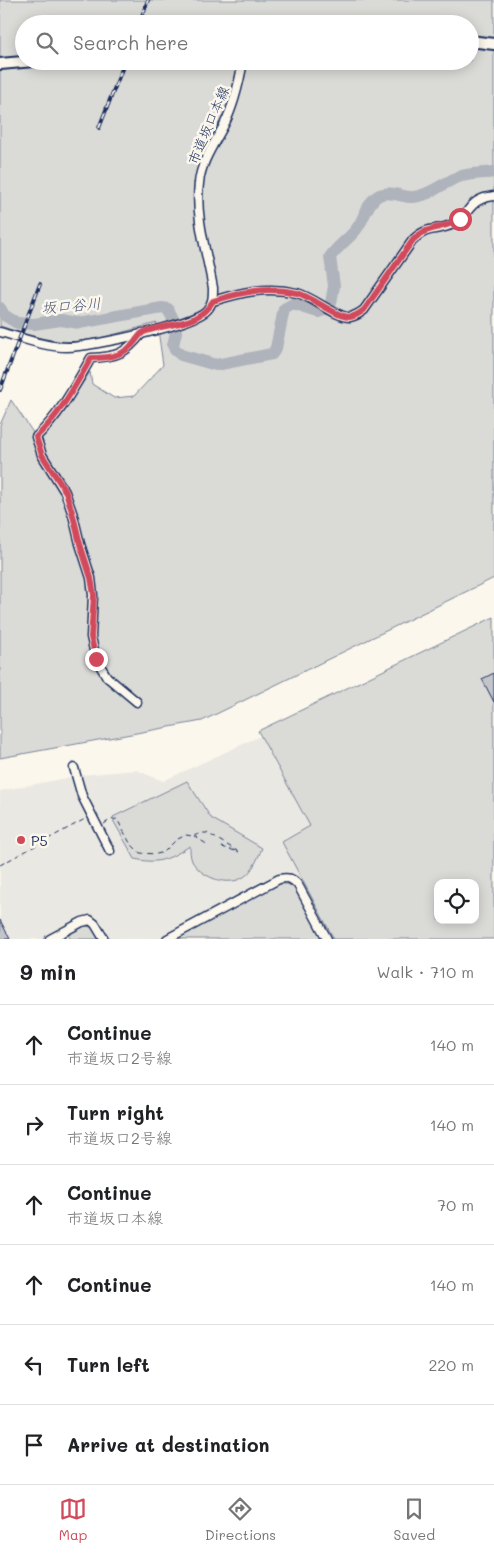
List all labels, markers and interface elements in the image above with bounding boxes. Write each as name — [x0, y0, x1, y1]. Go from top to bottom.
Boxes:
search box — [15, 15, 479, 70]
icon: search — [33, 29, 61, 57]
text: Search here — [73, 30, 189, 55]
street label: 市道坂口本線 — [183, 83, 233, 167]
route start — [449, 208, 472, 231]
water label: 坂口谷川 — [40, 292, 102, 318]
route end — [85, 648, 108, 671]
place label: P5 — [31, 831, 48, 850]
marker: P5 — [15, 834, 27, 846]
map controls — [434, 879, 479, 924]
button: locate — [434, 879, 479, 924]
text: 9 min — [20, 958, 76, 985]
text: Walk · 710 m — [376, 961, 474, 982]
text: Continue — [67, 1020, 152, 1045]
icon: ahead — [20, 1031, 48, 1059]
text: 140 m — [430, 1034, 474, 1055]
text: 市道坂口2号線 — [67, 1047, 172, 1068]
text: Turn right — [67, 1100, 164, 1125]
icon: right — [20, 1111, 48, 1139]
text: 140 m — [430, 1114, 474, 1135]
text: 市道坂口2号線 — [67, 1127, 172, 1148]
text: Continue — [67, 1180, 152, 1205]
icon: ahead — [20, 1191, 48, 1219]
text: 70 m — [437, 1194, 474, 1215]
text: 市道坂口本線 — [67, 1207, 163, 1228]
icon: ahead — [20, 1271, 48, 1299]
text: Continue — [67, 1272, 152, 1297]
text: 140 m — [430, 1274, 474, 1295]
icon: left — [20, 1351, 48, 1379]
text: Turn left — [67, 1352, 150, 1377]
text: 220 m — [428, 1354, 474, 1375]
icon: arrive — [20, 1431, 48, 1459]
text: Arrive at destination — [67, 1432, 270, 1457]
tab: Map — [59, 1495, 87, 1544]
tab: Directions — [205, 1495, 276, 1544]
tab: Saved — [394, 1495, 435, 1544]

